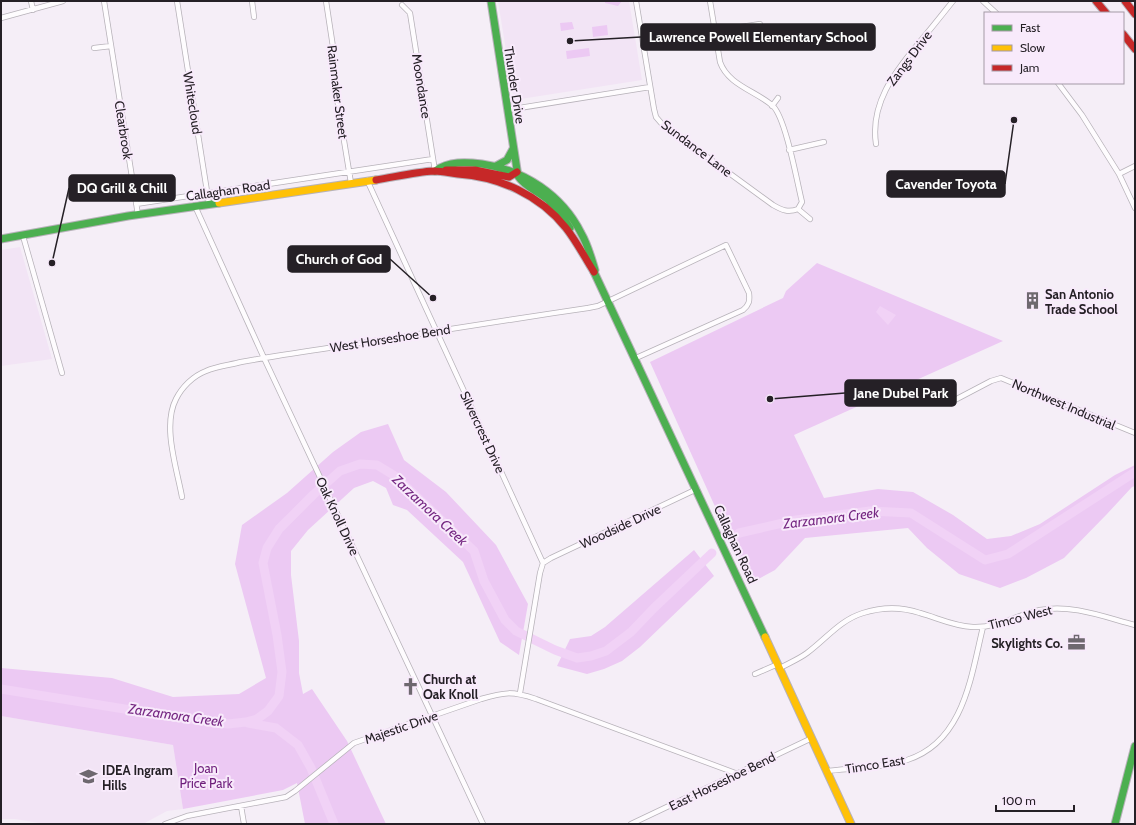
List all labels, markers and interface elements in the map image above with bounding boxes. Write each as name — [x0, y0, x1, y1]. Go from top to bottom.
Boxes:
legend — [984, 12, 1124, 84]
text: Fast — [1020, 20, 1040, 35]
callout: Lawrence Powell Elementary School — [641, 24, 875, 50]
street label: Zangs Drive — [883, 27, 935, 89]
text: Lawrence Powell Elementary School — [649, 28, 868, 46]
text: Slow — [1020, 40, 1045, 55]
street label: Rainmaker Street — [324, 44, 352, 140]
street label: Thunder Drive — [501, 45, 529, 125]
street label: Moondance — [409, 53, 435, 120]
text: Jam — [1019, 60, 1039, 75]
street label: Whitecloud — [180, 71, 206, 135]
street label: Clearbrook — [111, 99, 137, 161]
street label: Sundance Lane — [658, 116, 736, 180]
callout: Cavender Toyota — [887, 171, 1005, 197]
callout: DQ Grill & Chill — [69, 175, 175, 201]
text: Cavender Toyota — [895, 175, 997, 193]
street label: Callaghan Road — [185, 176, 271, 204]
text: DQ Grill & Chill — [77, 179, 168, 197]
callout: Church of God — [288, 246, 390, 272]
text: Church of God — [296, 250, 382, 268]
place label: San Antonio Trade School — [1045, 286, 1118, 317]
building icon: San Antonio Trade School — [1022, 291, 1042, 311]
street label: West Horseshoe Bend — [329, 321, 451, 355]
street label: Northwest Industrial — [1010, 375, 1118, 433]
callout: Jane Dubel Park — [845, 380, 956, 406]
text: Jane Dubel Park — [852, 384, 949, 402]
street label: Silvercrest Drive — [457, 389, 509, 476]
water label: Zarzamora Creek — [388, 470, 472, 550]
street label: Oak Knoll Drive — [313, 474, 363, 558]
street label: Woodside Drive — [577, 500, 663, 552]
street label: Callaghan Road — [711, 502, 761, 586]
water label: Zarzamora Creek — [781, 503, 881, 533]
street label: Timco West — [986, 601, 1054, 633]
office icon: Skylights Co. — [1066, 633, 1086, 653]
place label: Skylights Co. — [991, 635, 1063, 651]
place label: Church at Oak Knoll — [423, 671, 479, 702]
church icon: Church at Oak Knoll — [400, 676, 420, 696]
water label: Zarzamora Creek — [126, 699, 226, 731]
street label: Majestic Drive — [362, 707, 440, 748]
street label: East Horseshoe Bend — [666, 748, 778, 814]
street label: Timco East — [844, 751, 907, 777]
park label: Joan Price Park — [179, 760, 233, 791]
place label: IDEA Ingram Hills — [102, 762, 173, 793]
school or university icon: IDEA Ingram Hills — [79, 767, 99, 787]
scale bar — [996, 787, 1074, 813]
text: 100 m — [1002, 793, 1036, 808]

